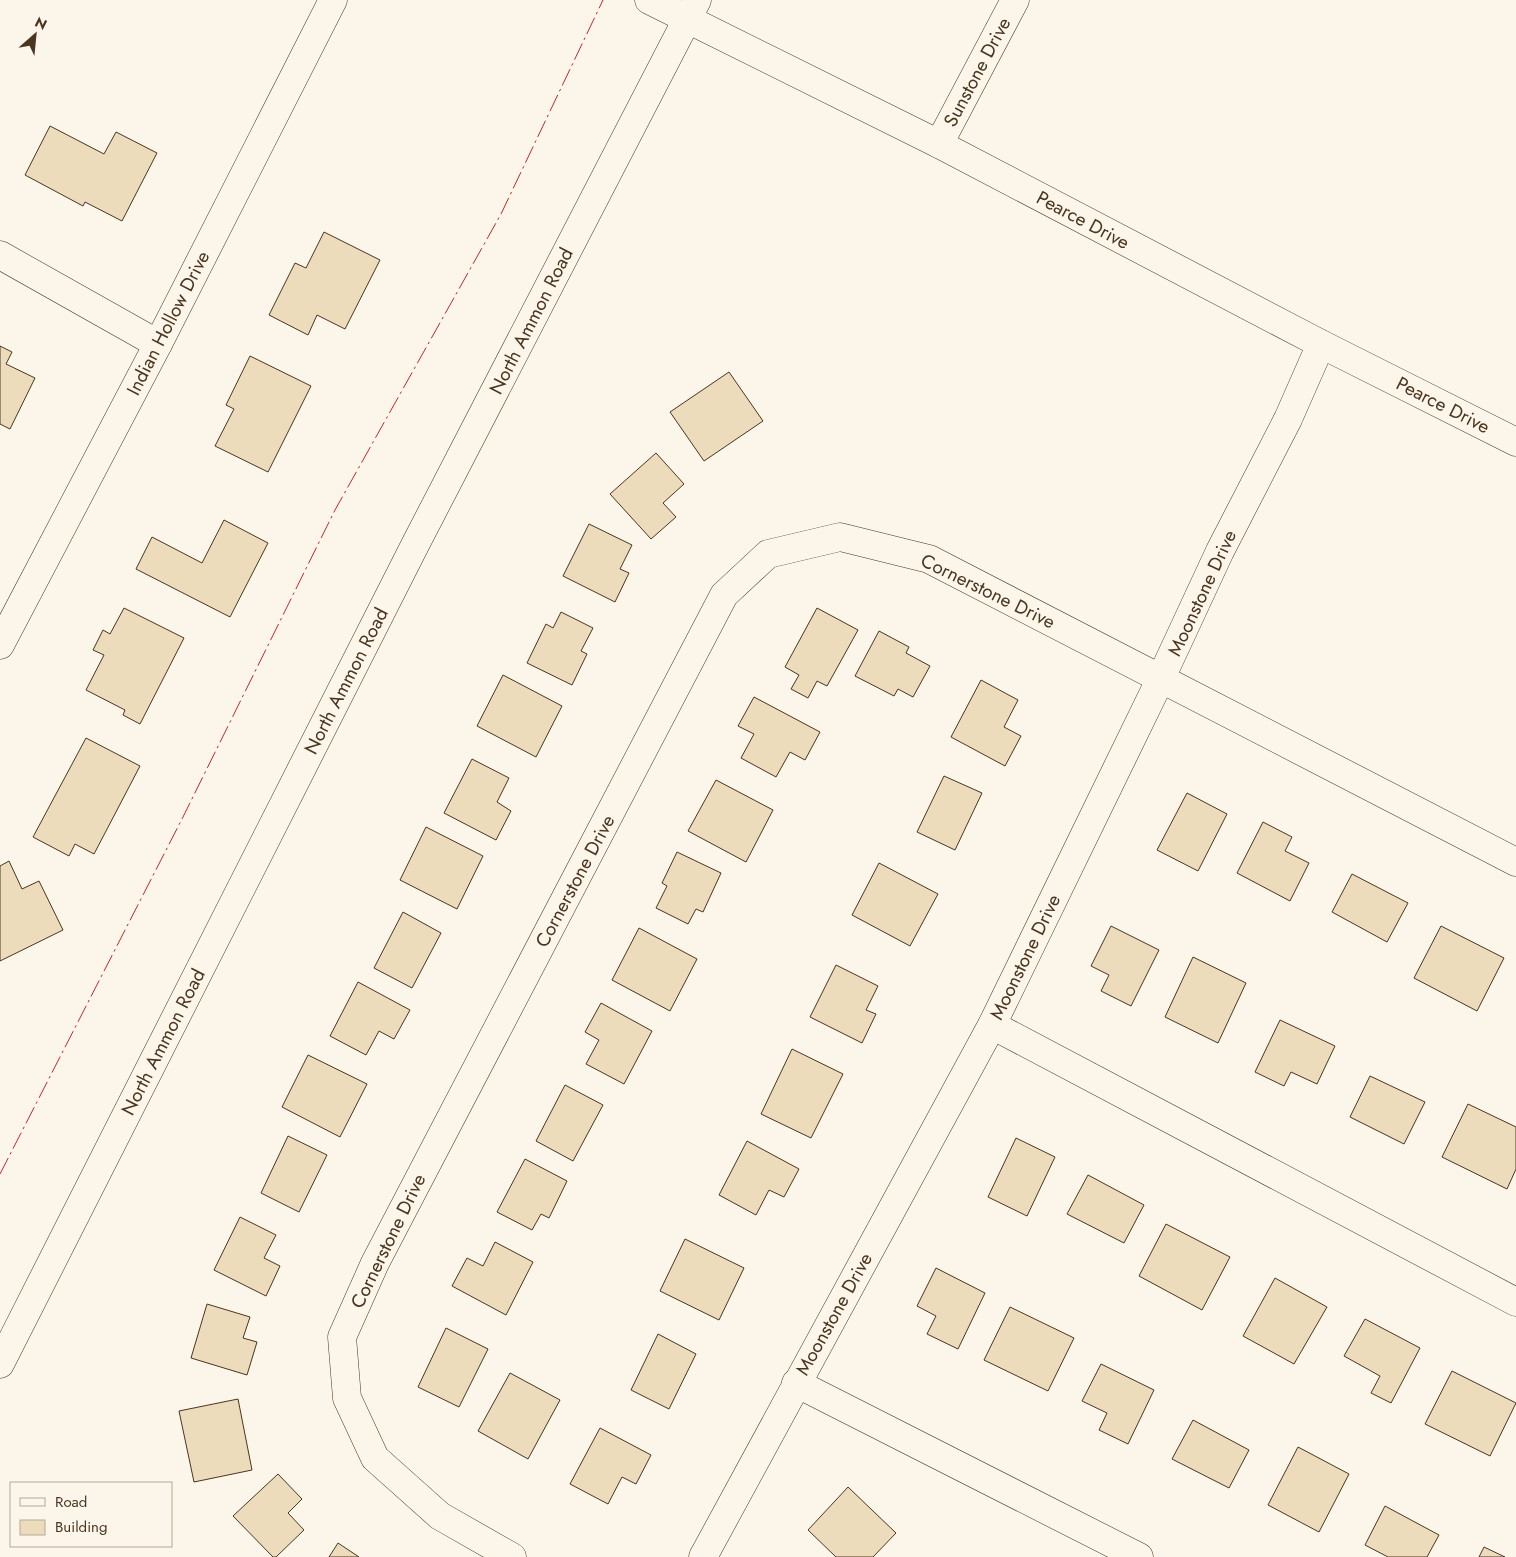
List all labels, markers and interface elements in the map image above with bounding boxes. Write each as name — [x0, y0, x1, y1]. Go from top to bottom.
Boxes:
north arrow — [10, 10, 60, 60]
text: N — [31, 12, 50, 35]
street label: Sunstone Drive — [937, 12, 1017, 132]
street label: Pearce Drive — [1032, 184, 1134, 256]
street label: North Ammon Road — [482, 243, 580, 399]
street label: Indian Hollow Drive — [120, 246, 216, 400]
street label: Pearce Drive — [1392, 370, 1495, 440]
street label: Moonstone Drive — [1161, 525, 1243, 661]
street label: Cornerstone Drive — [916, 547, 1060, 635]
street label: North Ammon Road — [297, 603, 395, 759]
street label: Cornerstone Drive — [529, 810, 621, 952]
street label: Moonstone Drive — [983, 890, 1067, 1024]
street label: North Ammon Road — [114, 964, 212, 1120]
street label: Cornerstone Drive — [344, 1169, 432, 1313]
street label: Moonstone Drive — [789, 1248, 879, 1380]
legend — [10, 1482, 172, 1547]
text: Road — [55, 1491, 87, 1513]
text: Building — [55, 1516, 107, 1538]

